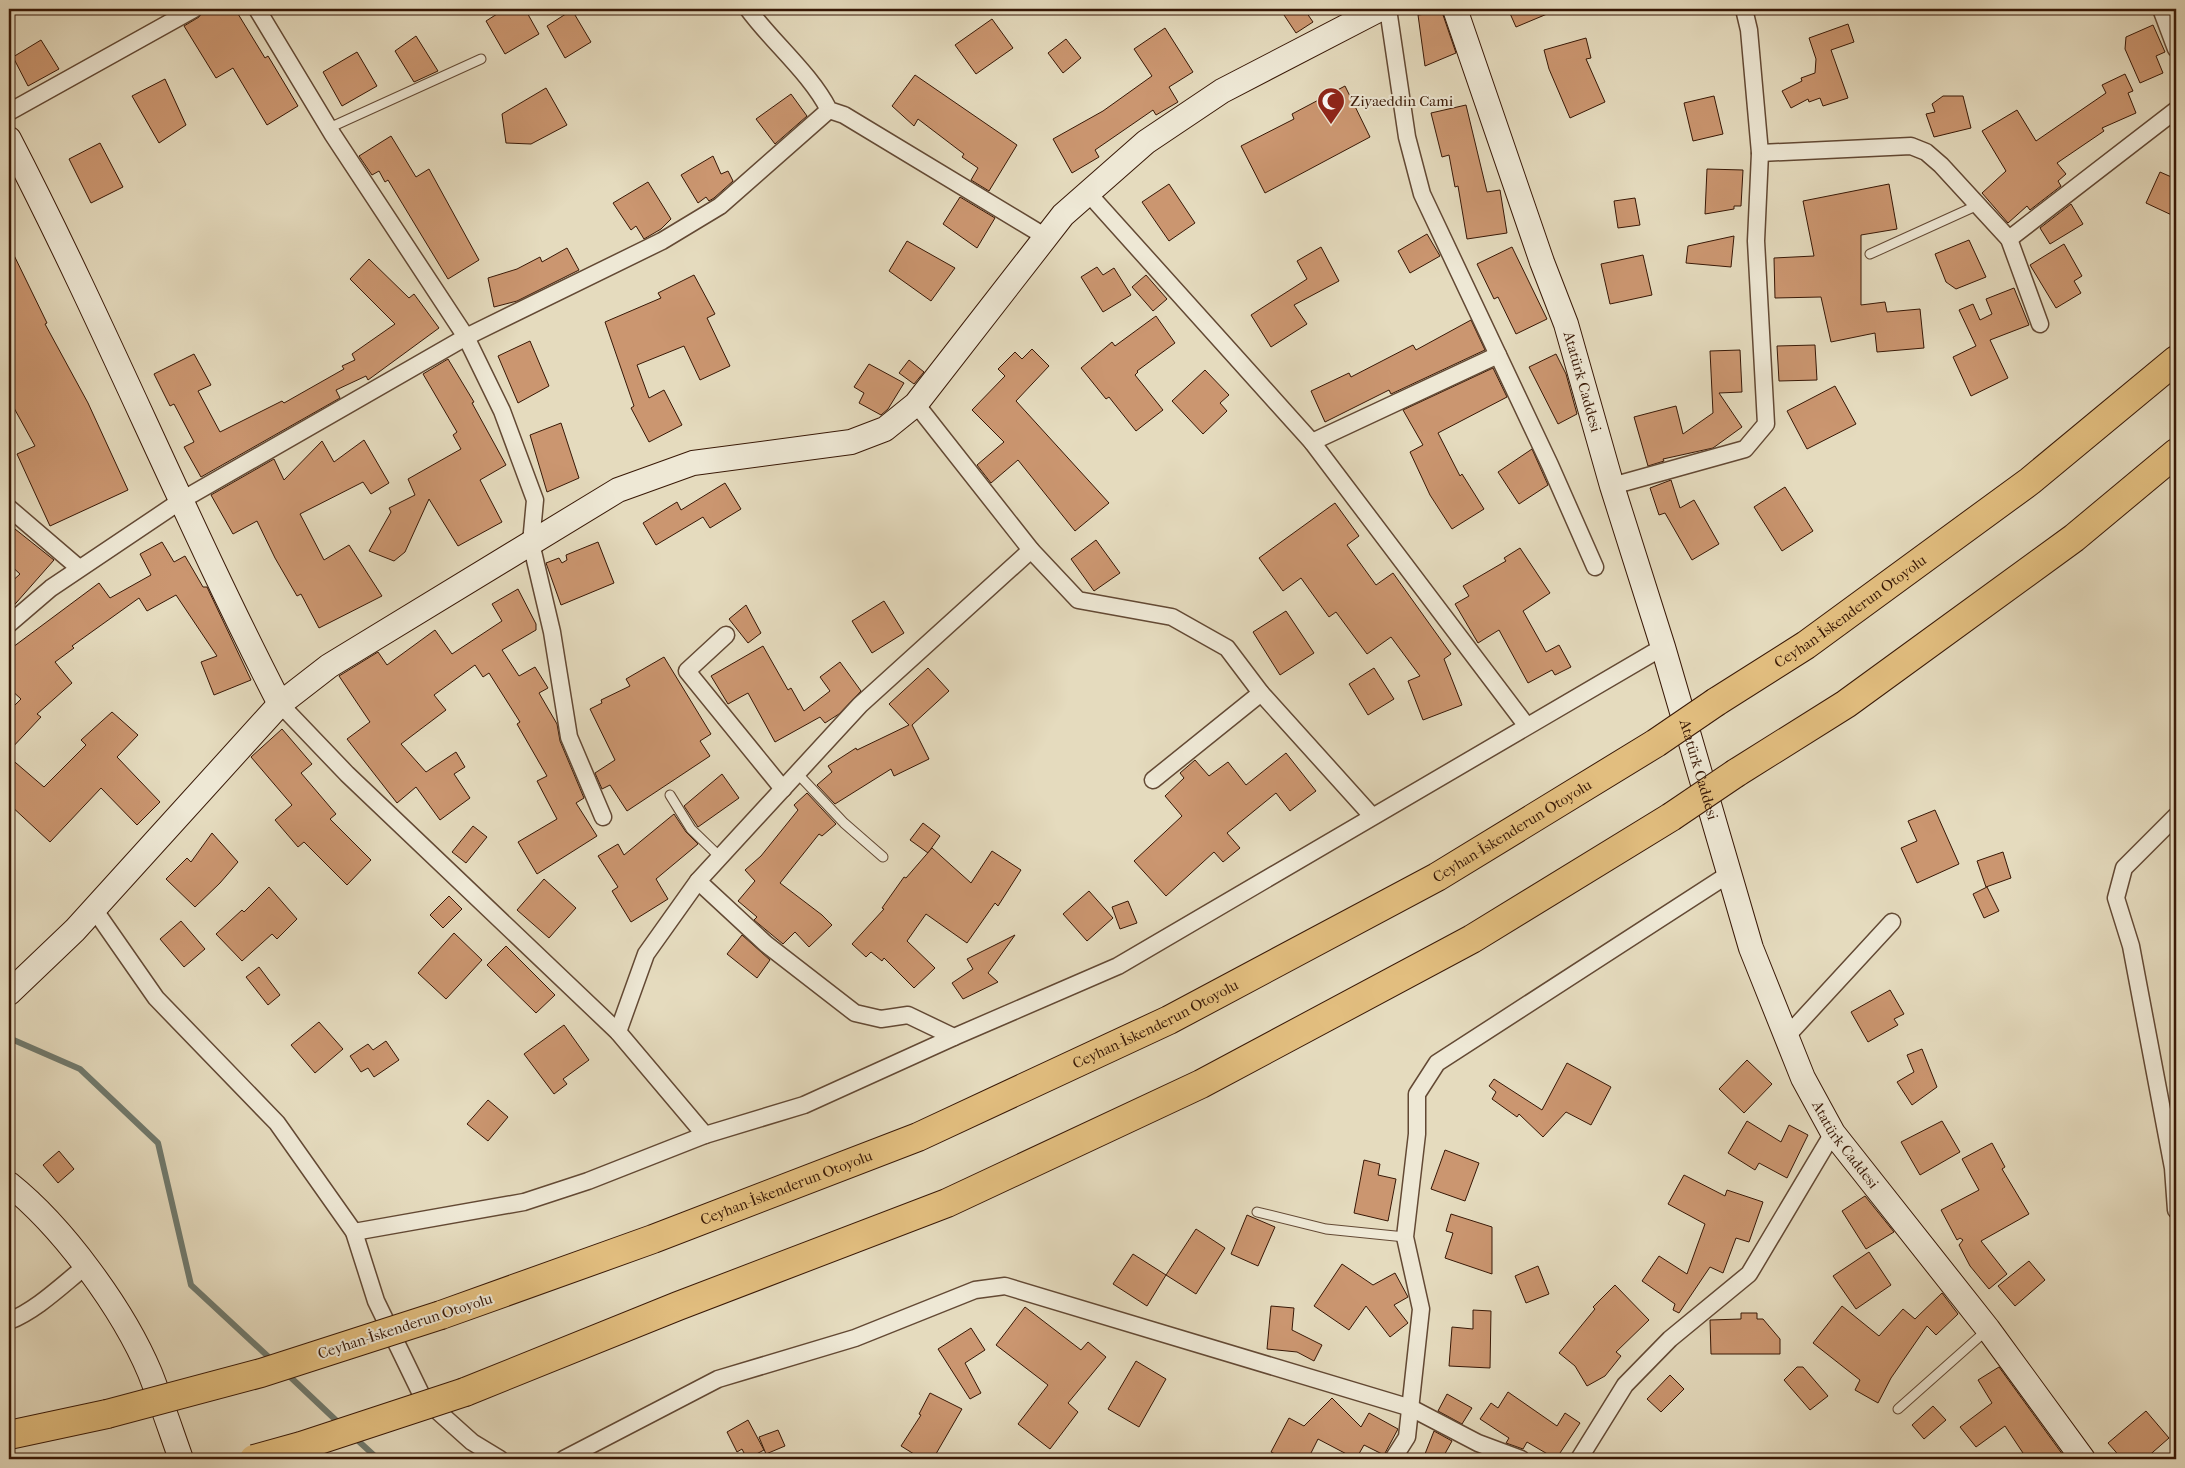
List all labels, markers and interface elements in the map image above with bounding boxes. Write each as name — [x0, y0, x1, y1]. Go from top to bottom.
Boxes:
mosque icon: Ziyaeddin Cami — [1316, 86, 1346, 125]
place label: Ziyaeddin Cami — [1350, 92, 1454, 110]
street label: Atatürk Caddesi — [1559, 328, 1605, 435]
street label: Ceyhan-İskenderun Otoyolu — [1771, 551, 1930, 672]
street label: Atatürk Caddesi — [1675, 716, 1722, 822]
street label: Ceyhan-İskenderun Otoyolu — [1430, 775, 1595, 886]
street label: Ceyhan-İskenderun Otoyolu — [1070, 975, 1242, 1073]
street label: Atatürk Caddesi — [1808, 1097, 1883, 1193]
street label: Ceyhan-İskenderun Otoyolu — [698, 1146, 875, 1229]
street label: Ceyhan-İskenderun Otoyolu — [315, 1289, 495, 1363]

